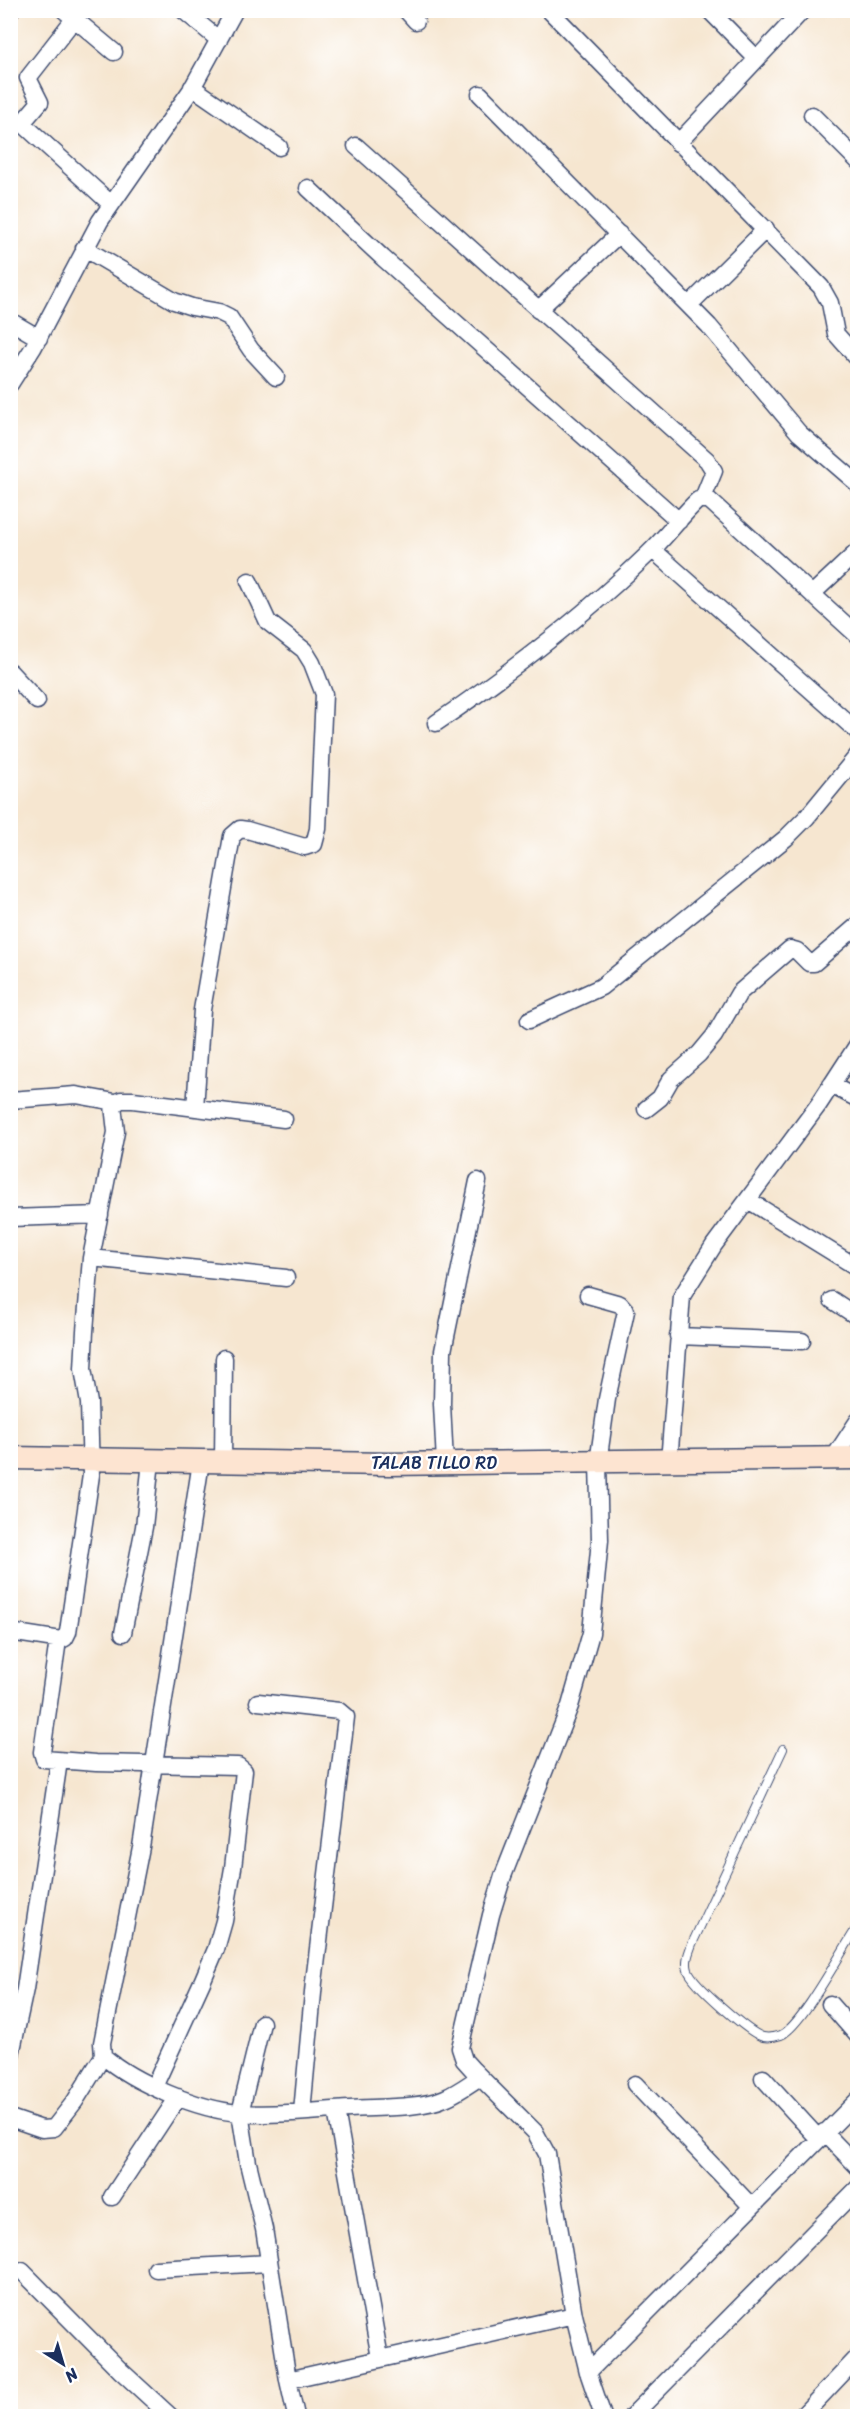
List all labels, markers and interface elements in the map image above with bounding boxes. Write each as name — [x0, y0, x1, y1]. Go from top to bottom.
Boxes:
street label: TALAB TILLO RD — [371, 1447, 497, 1479]
north arrow — [33, 2334, 93, 2394]
text: N — [58, 2360, 86, 2391]

